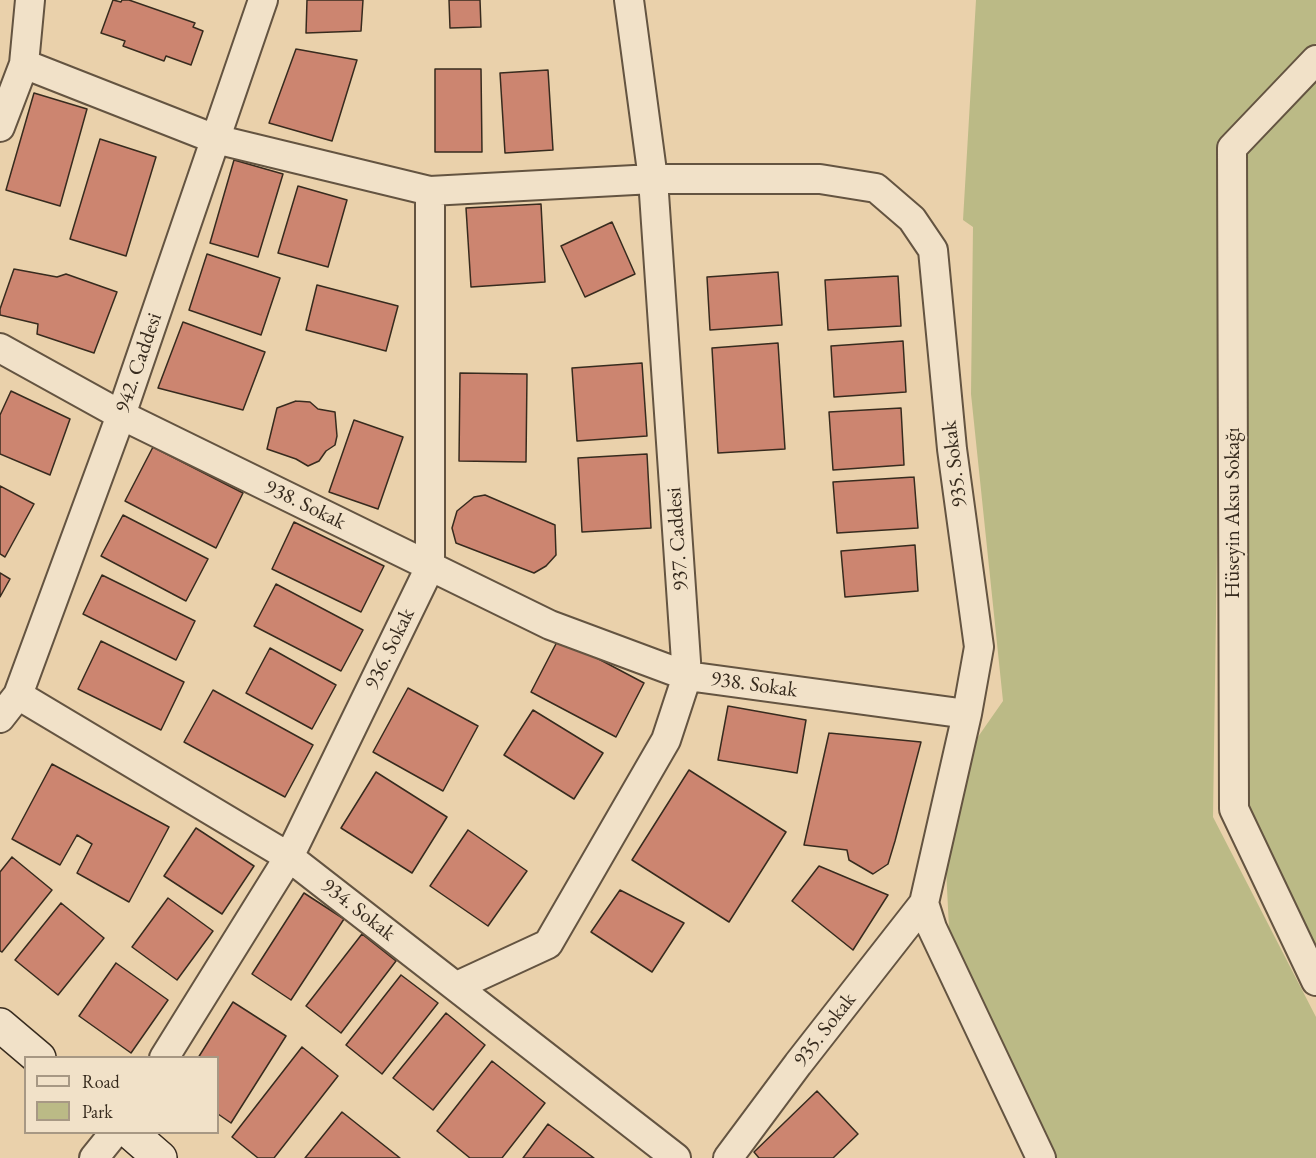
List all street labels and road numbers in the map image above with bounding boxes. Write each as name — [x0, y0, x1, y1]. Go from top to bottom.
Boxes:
street label: 942. Caddesi — [110, 310, 168, 416]
street label: 935. Sokak — [937, 419, 973, 509]
street label: Hüseyin Aksu Sokağı — [1220, 427, 1246, 599]
street label: 938. Sokak — [260, 475, 350, 535]
street label: 937. Caddesi — [662, 486, 694, 592]
street label: 936. Sokak — [360, 604, 420, 694]
street label: 938. Sokak — [709, 666, 799, 704]
street label: 934. Sokak — [316, 873, 400, 947]
street label: 935. Sokak — [788, 988, 862, 1072]

